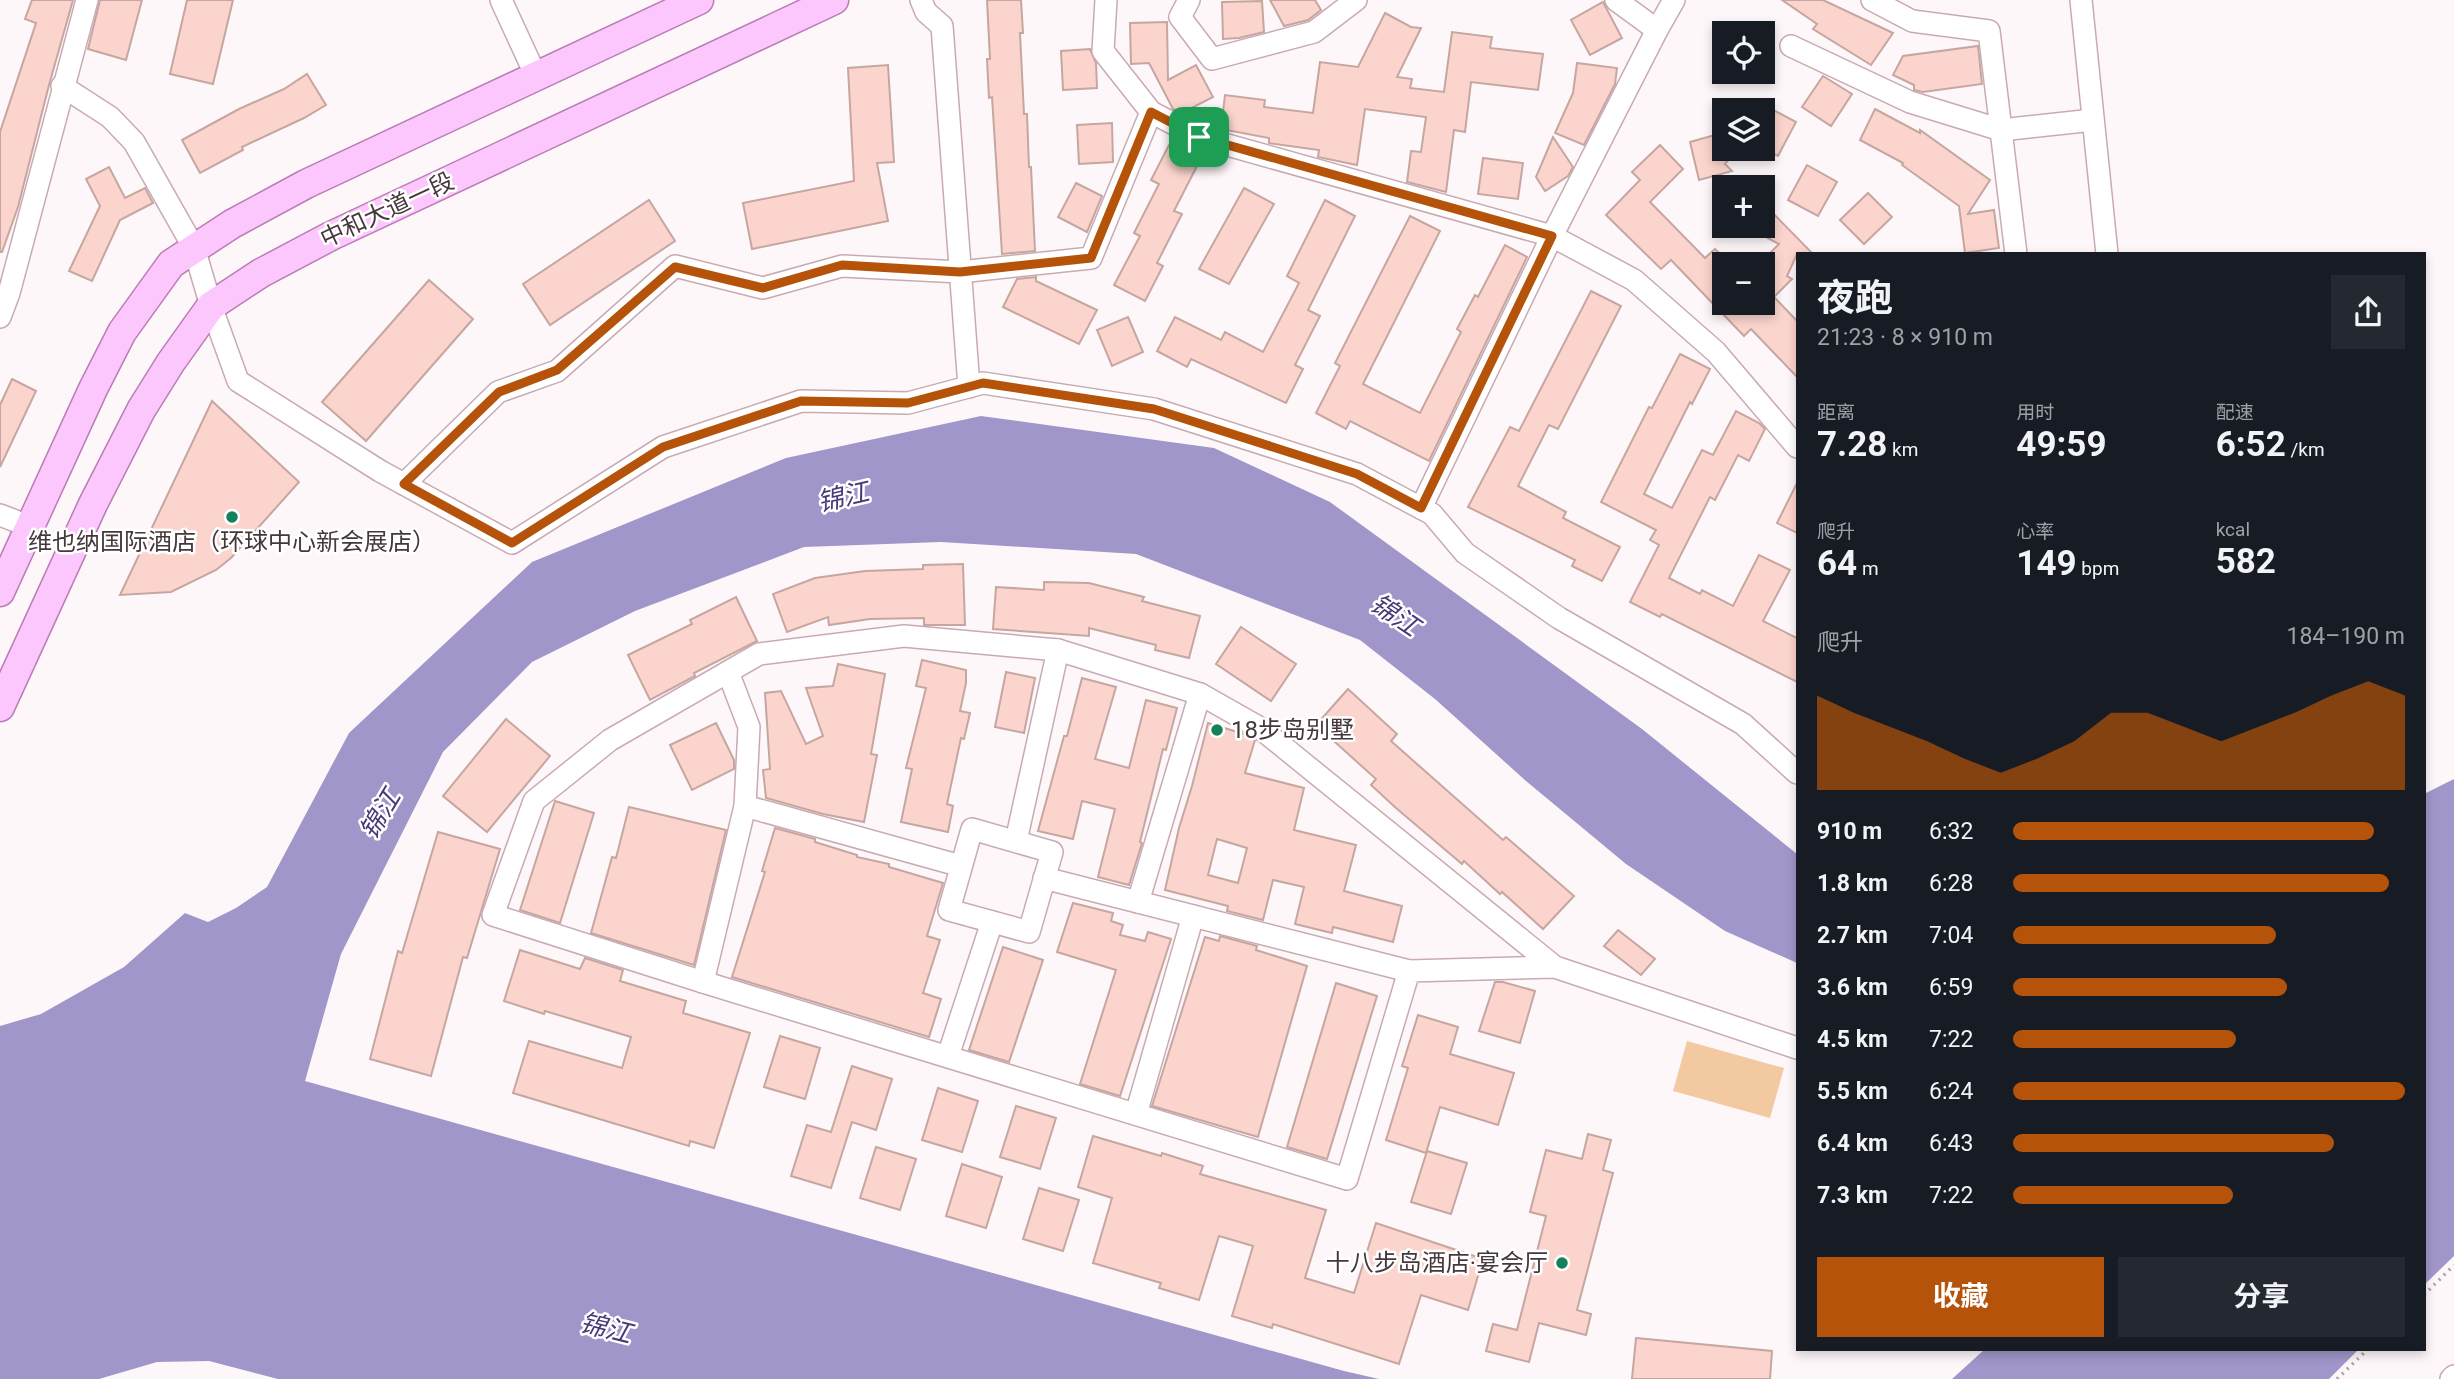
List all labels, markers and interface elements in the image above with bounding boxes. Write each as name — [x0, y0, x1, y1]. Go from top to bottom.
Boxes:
map controls — [1712, 21, 1775, 315]
button: locate — [1712, 21, 1775, 84]
button: layers — [1712, 98, 1775, 161]
pin — [1169, 107, 1229, 167]
icon: arrive — [1180, 118, 1218, 156]
street label: 中和大道一段 — [316, 167, 458, 253]
button: + — [1712, 175, 1775, 238]
button: − — [1712, 252, 1775, 315]
button: share — [2331, 275, 2405, 349]
text: 夜跑 — [1817, 276, 1893, 320]
text: 21:23 · 8 × 910 m — [1817, 324, 1993, 351]
text: 距离 — [1817, 401, 1855, 424]
text: 用时 — [2016, 401, 2054, 424]
text: 配速 — [2216, 401, 2254, 424]
text: 7.28 — [1817, 424, 1887, 465]
text: 49:59 — [2016, 424, 2107, 465]
text: 6:52 — [2216, 424, 2286, 465]
text: km — [1887, 438, 1918, 461]
text: /km — [2286, 438, 2325, 461]
water label: 锦江 — [814, 476, 875, 517]
marker: 维也纳国际酒店（环球中心新会展店） — [224, 509, 240, 525]
text: kcal — [2216, 518, 2250, 541]
text: 爬升 — [1817, 520, 1855, 543]
text: 心率 — [2016, 520, 2054, 543]
place label: 维也纳国际酒店（环球中心新会展店） — [28, 528, 436, 556]
text: 582 — [2216, 541, 2276, 582]
text: 64 — [1817, 543, 1857, 584]
text: 149 — [2016, 543, 2077, 584]
text: m — [1857, 557, 1879, 580]
text: bpm — [2077, 557, 2119, 580]
water label: 锦江 — [1365, 588, 1427, 644]
text: 184–190 m — [2286, 623, 2405, 650]
text: 爬升 — [1817, 629, 1863, 656]
place label: 18步岛别墅 — [1231, 716, 1354, 744]
marker: 18步岛别墅 — [1209, 722, 1225, 738]
water label: 锦江 — [354, 781, 408, 844]
text: 910 m — [1817, 818, 1882, 845]
text: 6:32 — [1929, 818, 1973, 845]
text: 1.8 km — [1817, 870, 1888, 897]
text: 6:28 — [1929, 870, 1973, 897]
text: 2.7 km — [1817, 922, 1888, 949]
text: 7:04 — [1929, 922, 1973, 949]
text: 3.6 km — [1817, 974, 1888, 1001]
text: 6:59 — [1929, 974, 1973, 1001]
text: 4.5 km — [1817, 1026, 1888, 1053]
text: 7:22 — [1929, 1026, 1973, 1053]
text: 5.5 km — [1817, 1078, 1888, 1105]
text: 6:24 — [1929, 1078, 1973, 1105]
text: 6.4 km — [1817, 1130, 1888, 1157]
text: 6:43 — [1929, 1130, 1973, 1157]
text: 7.3 km — [1817, 1182, 1888, 1209]
text: 7:22 — [1929, 1182, 1973, 1209]
place label: 十八步岛酒店·宴会厅 — [1326, 1249, 1548, 1277]
marker: 十八步岛酒店·宴会厅 — [1554, 1255, 1570, 1271]
button: 收藏 — [1817, 1257, 2104, 1337]
button: 分享 — [2118, 1257, 2405, 1337]
water label: 锦江 — [577, 1307, 638, 1350]

